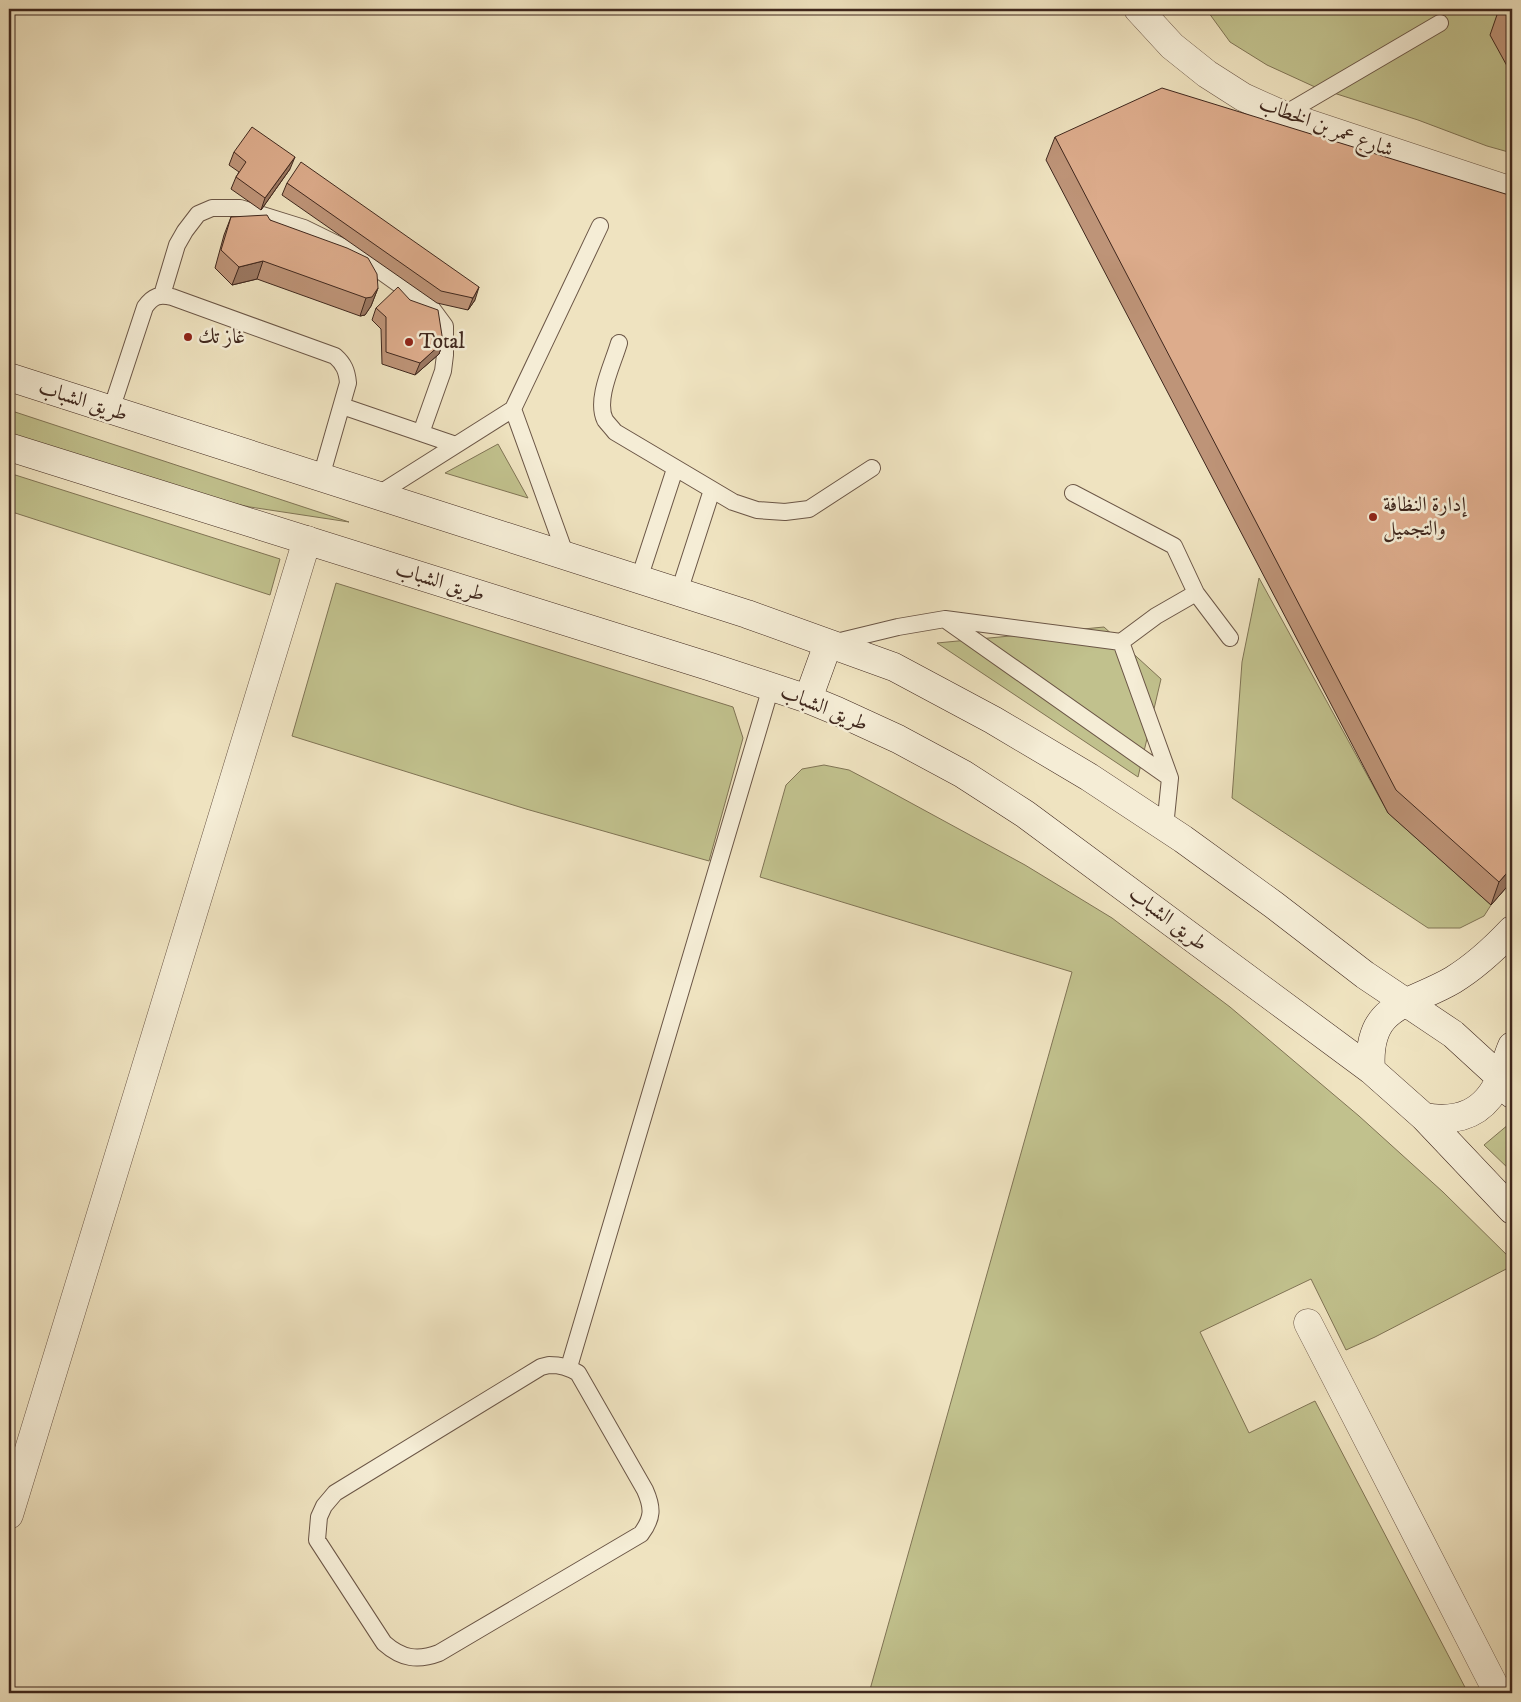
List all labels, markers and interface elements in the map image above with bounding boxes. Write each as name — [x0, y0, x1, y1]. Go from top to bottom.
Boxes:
street label: شارع عمر بن الخطاب — [1254, 91, 1397, 167]
place label: غاز تك — [198, 324, 245, 350]
place label: Total — [419, 329, 466, 355]
marker: غاز تك — [182, 331, 194, 343]
marker: Total — [403, 336, 415, 348]
street label: طريق الشباب — [35, 374, 131, 428]
place label: إدارة النظافة والتجميل — [1383, 492, 1468, 543]
marker: إدارة النظافة والتجميل — [1367, 511, 1379, 523]
street label: طريق الشباب — [392, 556, 488, 608]
street label: طريق الشباب — [776, 679, 872, 737]
street label: طريق الشباب — [1123, 881, 1213, 957]

